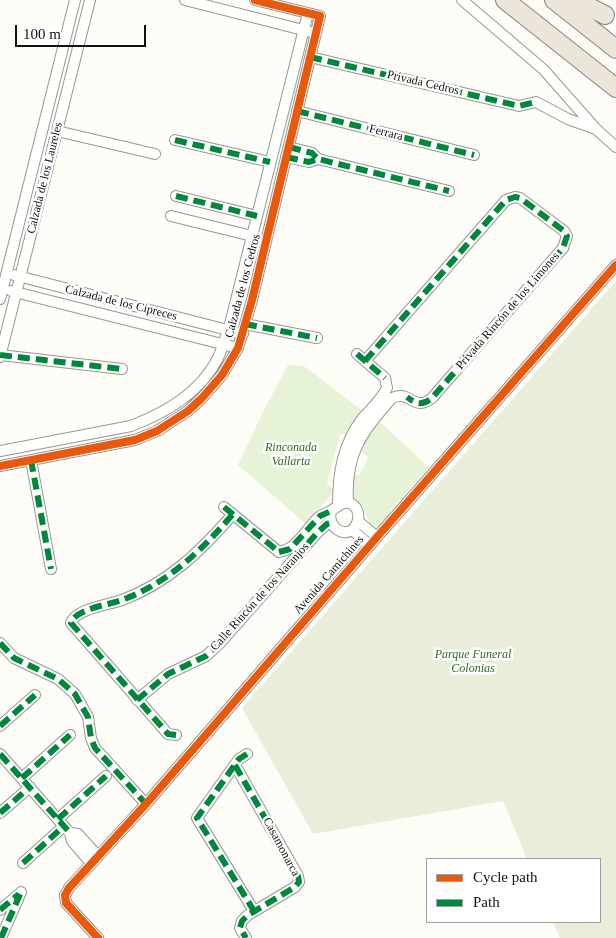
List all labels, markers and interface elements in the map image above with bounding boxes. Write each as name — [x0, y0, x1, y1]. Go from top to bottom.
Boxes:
scale bar — [18, 15, 149, 47]
text: 100 m — [23, 26, 61, 42]
street label: Privada Cedros — [385, 68, 461, 98]
street label: Calzada de los Laureles — [24, 121, 66, 235]
street label: Ferrara — [367, 122, 405, 144]
street label: Calzada de los Cedros — [222, 232, 264, 340]
street label: Privada Rincón de los Limones — [453, 249, 563, 373]
street label: Calzada de los Cipreces — [63, 282, 179, 324]
park label: Rinconada Vallarta — [265, 441, 317, 469]
street label: Avenida Camichines — [291, 533, 367, 617]
street label: Calle Rincón de los Naranjos — [208, 540, 312, 654]
park label: Parque Funeral Colonias — [435, 648, 511, 676]
street label: Casamonarca — [259, 815, 303, 879]
legend — [426, 858, 601, 923]
text: Cycle path — [473, 869, 538, 885]
text: Path — [473, 894, 500, 910]

